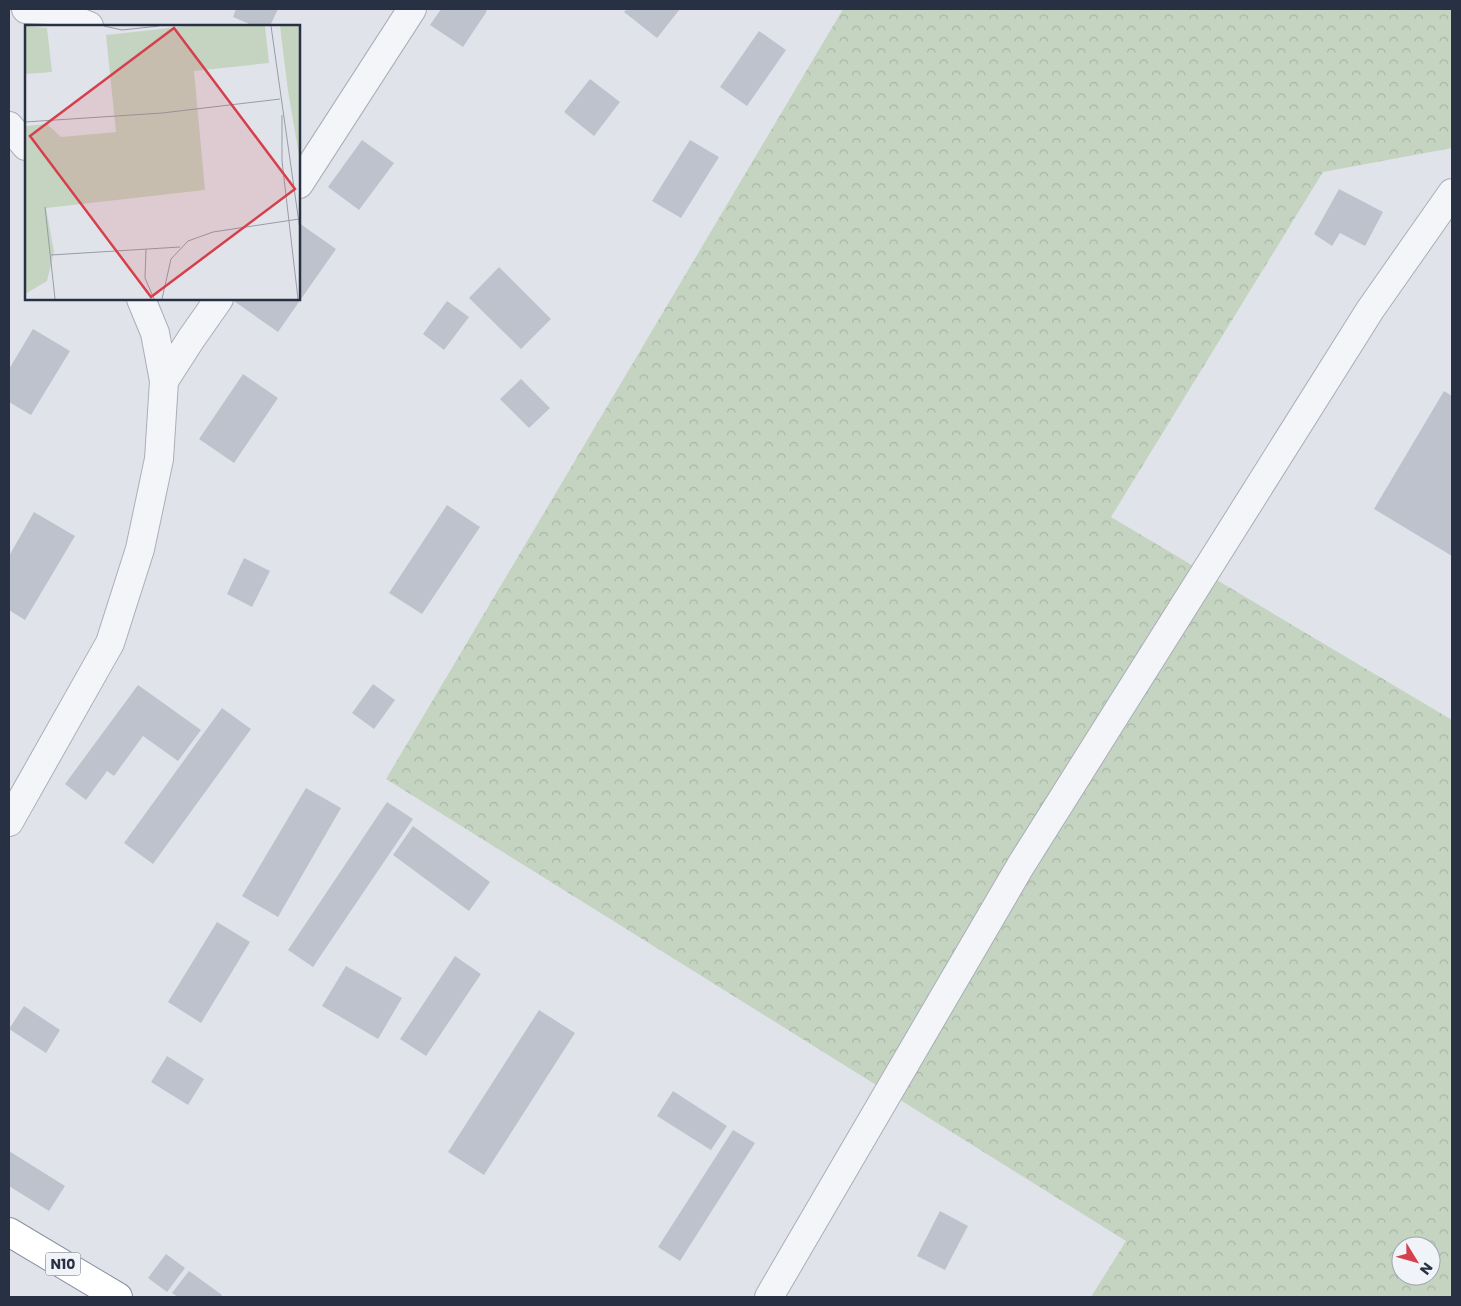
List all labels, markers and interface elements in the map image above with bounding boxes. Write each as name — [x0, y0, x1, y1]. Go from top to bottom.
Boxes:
inset map — [25, 25, 300, 300]
north arrow — [1391, 1236, 1441, 1286]
road number: N10 — [46, 1252, 80, 1276]
text: N — [1415, 1259, 1438, 1279]

